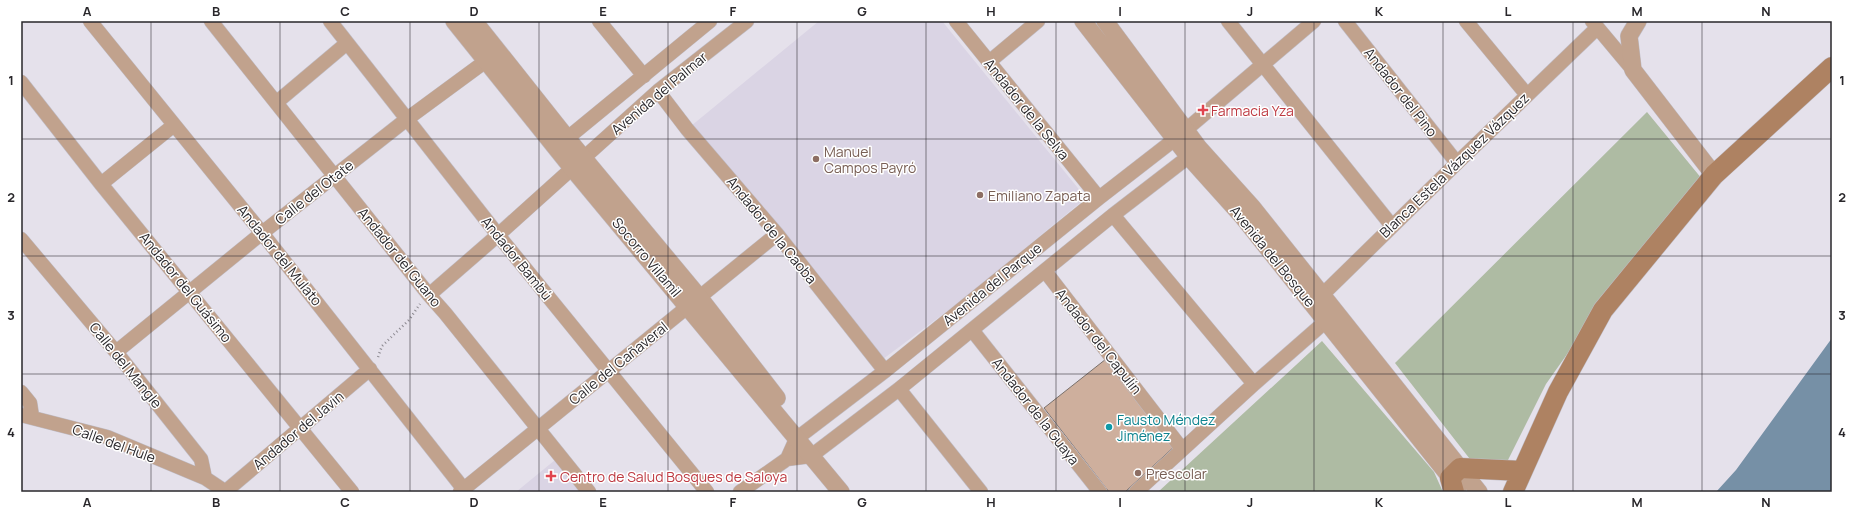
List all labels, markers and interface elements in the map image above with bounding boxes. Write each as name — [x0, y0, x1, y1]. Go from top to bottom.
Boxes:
text: A — [83, 2, 92, 20]
text: B — [212, 2, 220, 20]
text: C — [340, 2, 350, 20]
text: D — [469, 2, 479, 20]
text: E — [599, 2, 607, 20]
text: F — [730, 2, 737, 20]
text: G — [857, 2, 867, 20]
text: H — [986, 2, 996, 20]
text: I — [1118, 2, 1122, 20]
text: J — [1247, 2, 1253, 20]
text: K — [1375, 2, 1384, 20]
text: L — [1505, 2, 1512, 20]
text: M — [1631, 2, 1643, 20]
text: N — [1761, 2, 1771, 20]
street label: Andador del Pino — [1360, 43, 1442, 141]
street label: Avenida del Palmar — [607, 47, 711, 139]
street label: Andador de la Selva — [980, 54, 1074, 164]
text: 1 — [8, 71, 14, 89]
text: 1 — [1839, 71, 1845, 89]
street label: Blanca Estela Vázquez Vázquez — [1375, 88, 1533, 242]
place label: Farmacia Yza — [1211, 101, 1294, 120]
marker: Farmacia Yza — [1198, 105, 1208, 115]
place label: Manuel Campos Payró — [824, 142, 916, 177]
marker: Manuel Campos Payró — [811, 154, 821, 164]
street label: Calle del Otate — [271, 155, 357, 229]
street label: Andador de la Caoba — [723, 172, 821, 288]
place label: Emiliano Zapata — [988, 186, 1091, 205]
text: 2 — [7, 188, 15, 206]
text: 2 — [1838, 188, 1846, 206]
marker: Emiliano Zapata — [975, 190, 985, 200]
street label: Andador del Mulato — [233, 200, 327, 310]
street label: Avenida del Bosque — [1226, 201, 1320, 311]
street label: Andador del Guano — [354, 203, 446, 311]
street label: Andador Bambú — [477, 212, 557, 304]
street label: Socorro Villamil — [608, 213, 686, 301]
street label: Andador del Guásimo — [136, 228, 236, 346]
street label: Avenida del Parque — [939, 238, 1045, 330]
street label: Andador del Capulín — [1052, 284, 1146, 398]
text: 3 — [7, 306, 15, 324]
text: 3 — [1838, 306, 1846, 324]
street label: Calle del Cañaveral — [565, 317, 671, 409]
street label: Calle del Mangle — [85, 318, 167, 412]
street label: Andador de la Guaya — [988, 353, 1084, 469]
street label: Andador del Javin — [249, 386, 347, 474]
place label: Fausto Méndez Jiménez — [1117, 410, 1216, 445]
street label: Calle del Hule — [70, 419, 158, 467]
marker: Fausto Méndez Jiménez — [1104, 422, 1114, 432]
text: 4 — [7, 423, 15, 441]
text: 4 — [1838, 423, 1846, 441]
place label: Prescolar — [1146, 464, 1207, 483]
place label: Centro de Salud Bosques de Saloya — [560, 467, 787, 486]
marker: Prescolar — [1133, 468, 1143, 478]
marker: Centro de Salud Bosques de Saloya — [545, 470, 557, 482]
text: A — [83, 493, 92, 511]
text: B — [212, 493, 220, 511]
text: C — [340, 493, 350, 511]
text: D — [469, 493, 479, 511]
text: E — [599, 493, 607, 511]
text: F — [730, 493, 737, 511]
text: G — [857, 493, 867, 511]
text: H — [986, 493, 996, 511]
text: I — [1118, 493, 1122, 511]
text: J — [1247, 493, 1253, 511]
text: K — [1375, 493, 1384, 511]
text: L — [1505, 493, 1512, 511]
text: M — [1631, 493, 1643, 511]
text: N — [1761, 493, 1771, 511]

